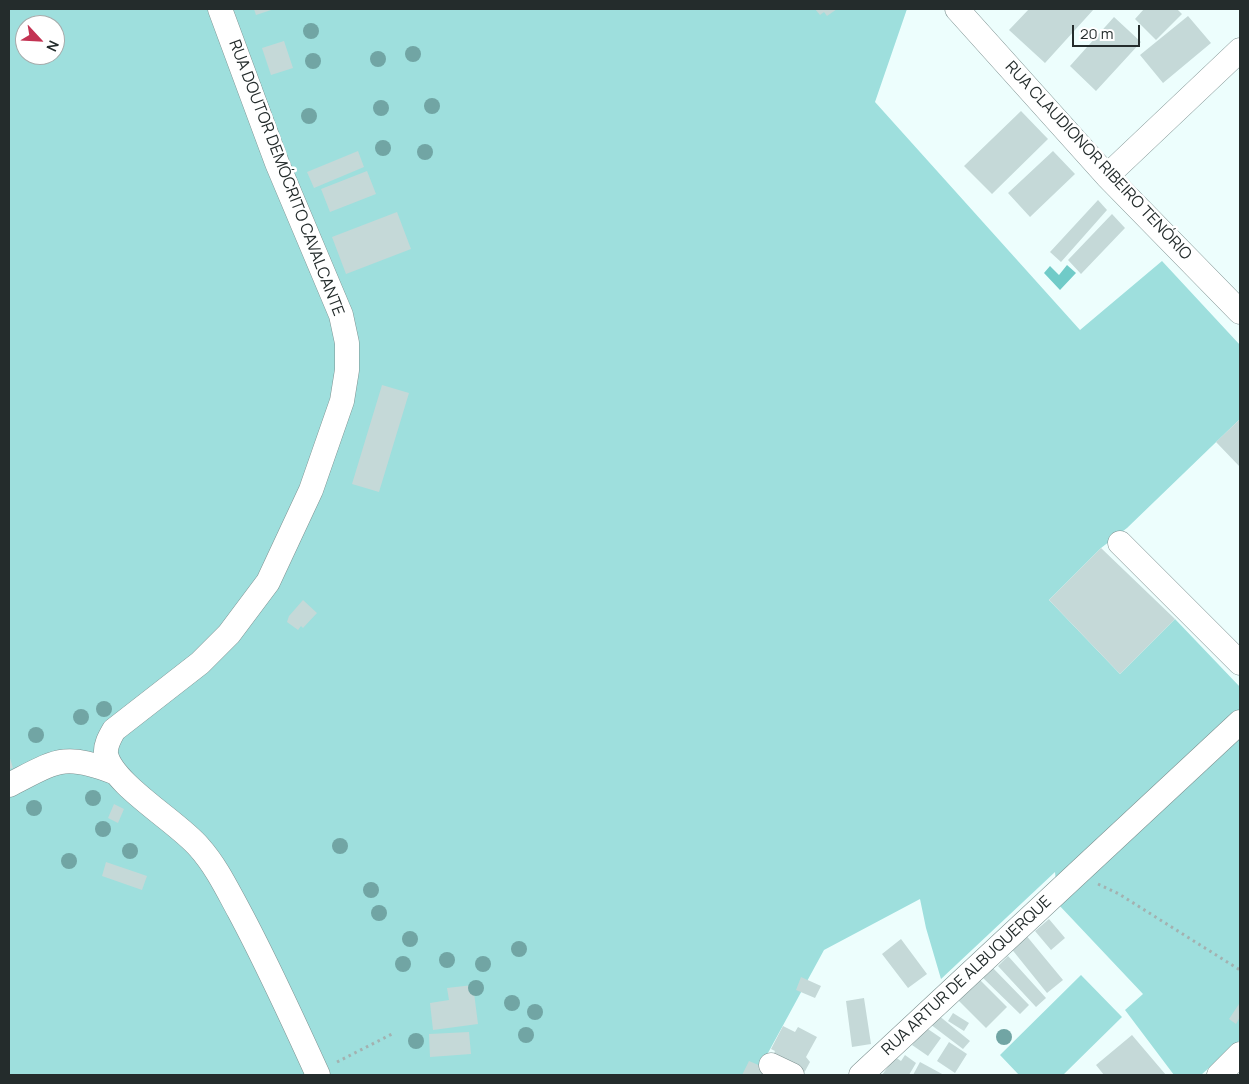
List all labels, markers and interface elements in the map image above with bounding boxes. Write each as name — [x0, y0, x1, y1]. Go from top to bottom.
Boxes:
north arrow — [15, 15, 65, 65]
scale bar — [1074, 15, 1142, 47]
text: 20 m — [1080, 23, 1113, 44]
street label: RUA DOUTOR DEMÓCRITO CAVALCANTE — [224, 37, 348, 319]
text: N — [42, 38, 64, 55]
street label: RUA CLAUDIONOR RIBEIRO TENÓRIO — [1001, 58, 1195, 264]
street label: RUA ARTUR DE ALBUQUERQUE — [878, 892, 1056, 1060]

